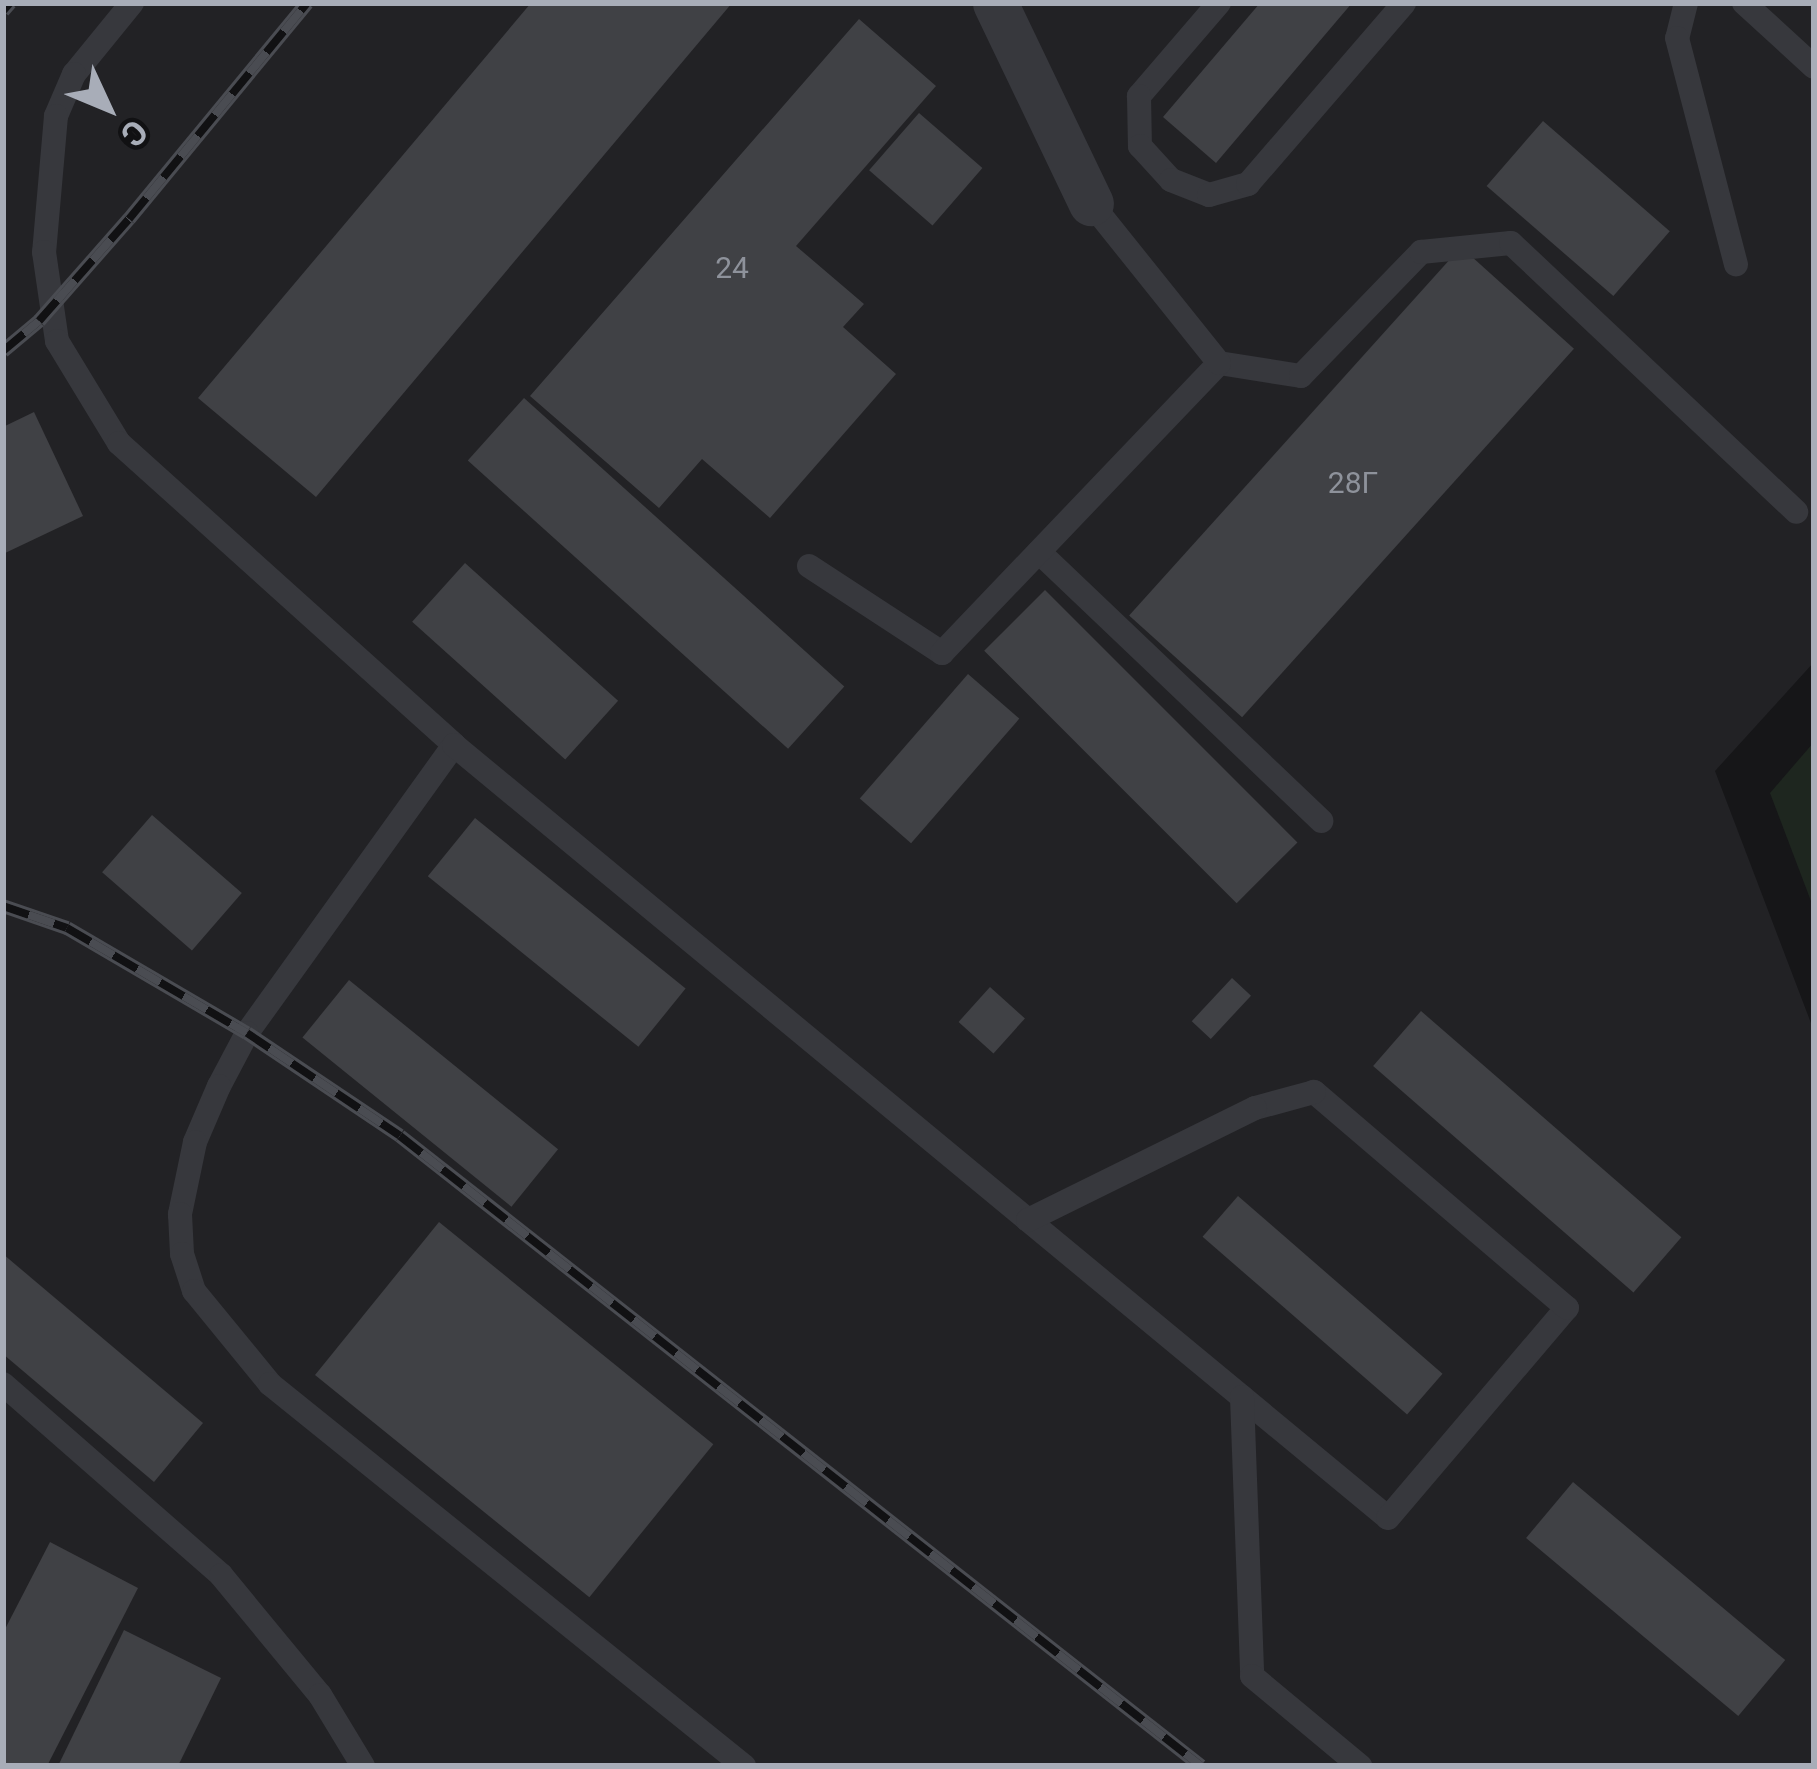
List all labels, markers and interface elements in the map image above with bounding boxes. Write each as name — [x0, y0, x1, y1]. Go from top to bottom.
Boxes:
north arrow — [48, 48, 168, 168]
text: С — [113, 112, 156, 155]
house number: 24 — [715, 250, 749, 286]
house number: 28Г — [1328, 465, 1378, 501]

